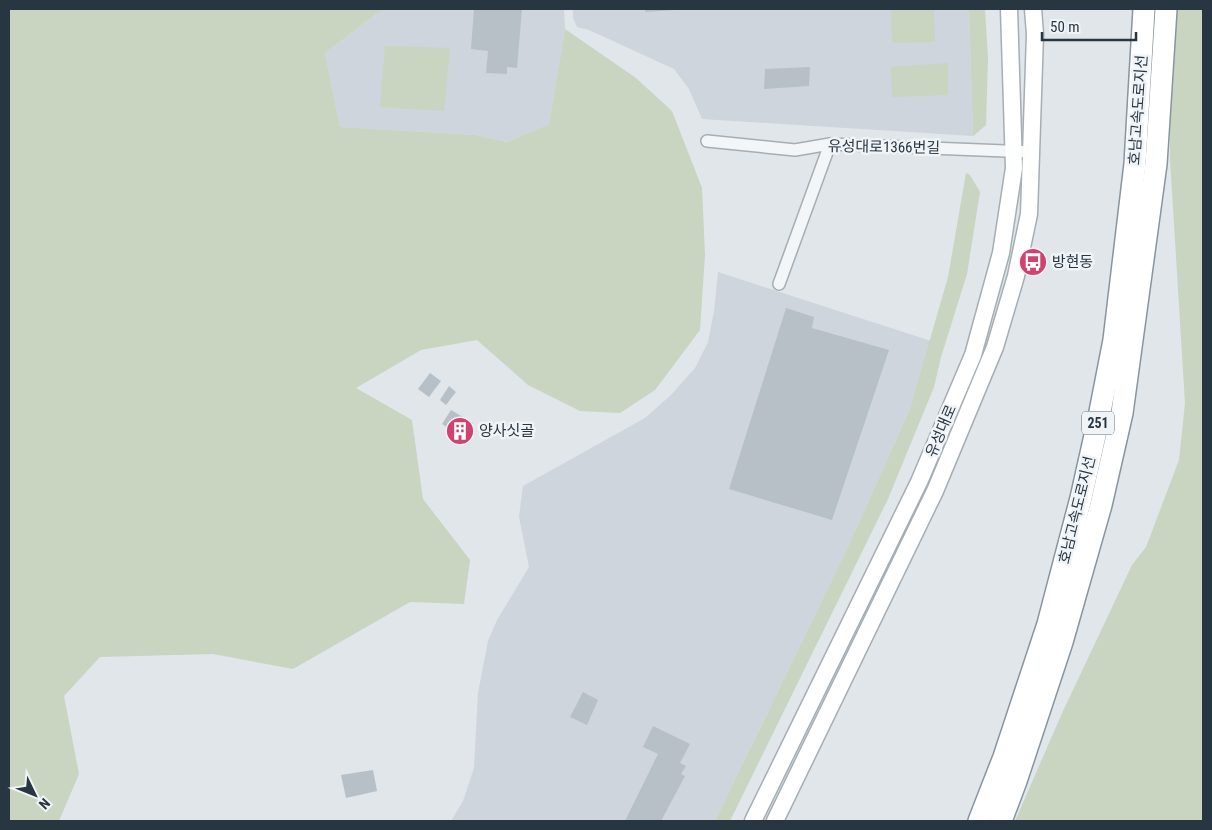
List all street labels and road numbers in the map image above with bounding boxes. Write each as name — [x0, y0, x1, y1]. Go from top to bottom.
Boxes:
street label: 호남고속도로지선 — [1125, 54, 1151, 166]
street label: 유성대로1366번길 — [828, 137, 940, 157]
street label: 유성대로 — [922, 402, 960, 460]
road number: 251 — [1082, 412, 1114, 434]
street label: 호남고속도로지선 — [1055, 454, 1099, 566]

